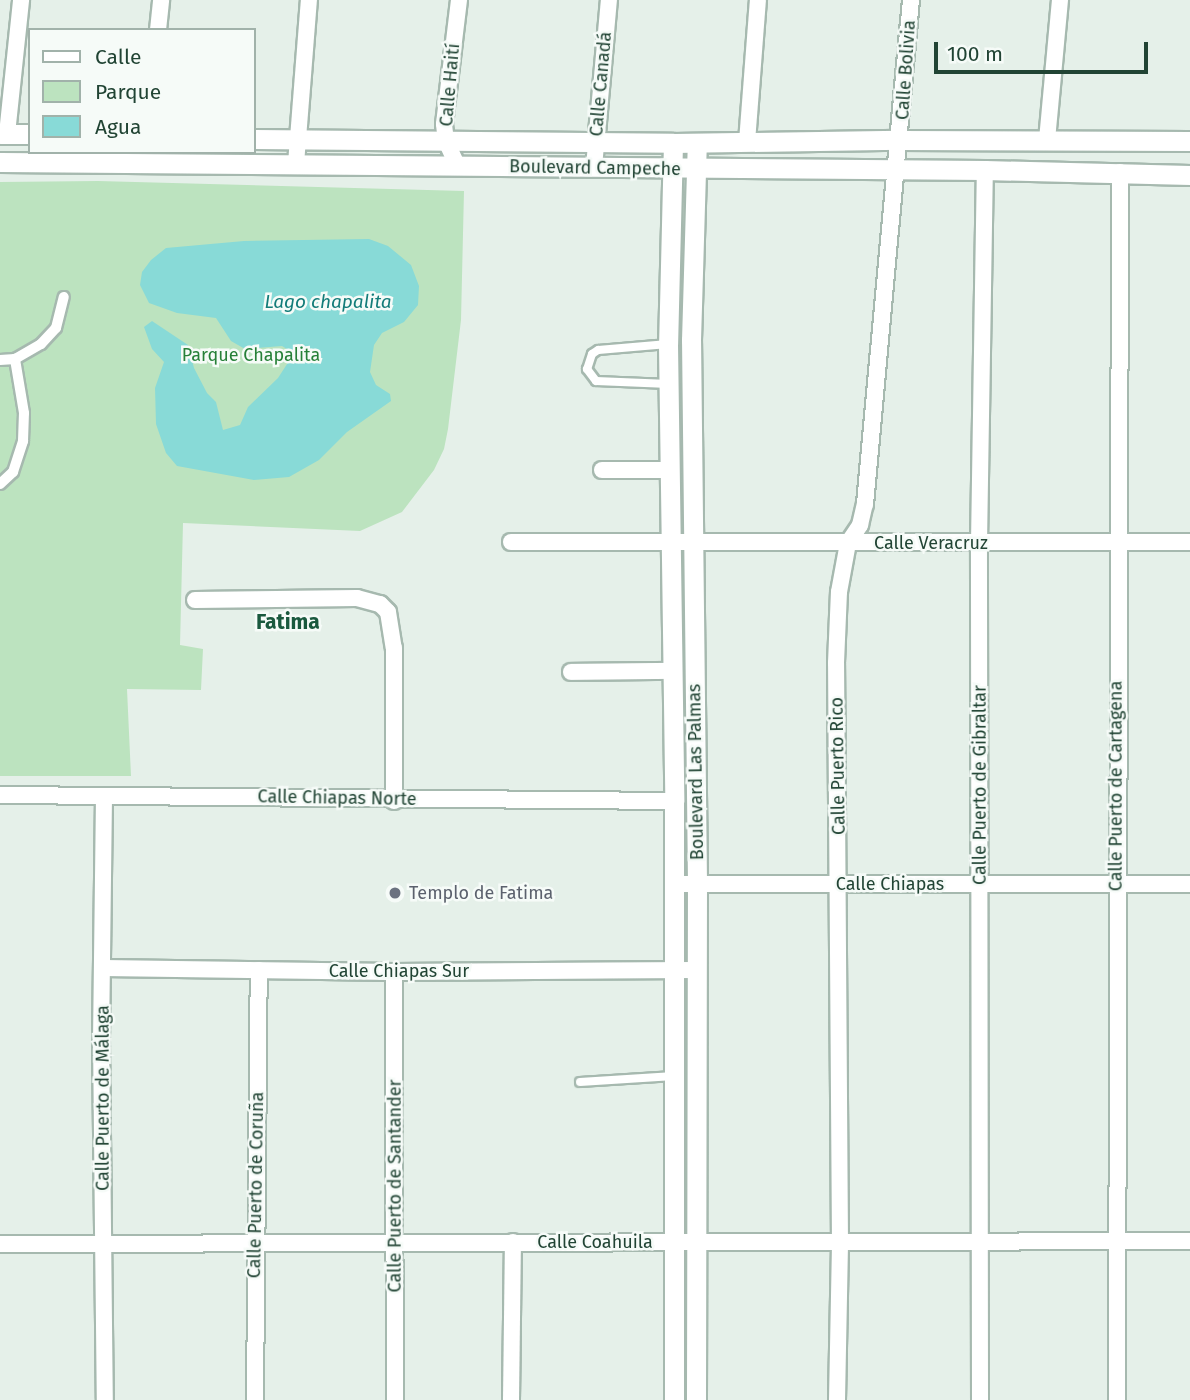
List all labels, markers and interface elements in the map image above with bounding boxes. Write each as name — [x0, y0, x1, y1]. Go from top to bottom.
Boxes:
street label: Calle Bolivia — [892, 19, 920, 121]
legend — [28, 28, 256, 154]
scale bar — [938, 28, 1152, 72]
street label: Calle Canadá — [586, 31, 616, 137]
text: 100 m — [947, 41, 1003, 67]
street label: Calle Haití — [436, 43, 464, 127]
text: Calle — [95, 44, 141, 70]
text: Parque — [95, 79, 161, 105]
text: Agua — [95, 114, 141, 140]
street label: Boulevard Campeche — [509, 156, 681, 180]
water label: Lago chapalita — [264, 291, 392, 313]
park label: Parque Chapalita — [182, 344, 320, 366]
street label: Calle Veracruz — [874, 532, 988, 554]
district label: Fatima — [256, 609, 320, 635]
street label: Calle Puerto de Cartagena — [1105, 681, 1127, 891]
street label: Boulevard Las Palmas — [684, 684, 708, 860]
street label: Calle Puerto de Gibraltar — [969, 685, 991, 885]
street label: Calle Puerto Rico — [826, 697, 850, 835]
street label: Calle Chiapas Norte — [257, 786, 417, 810]
street label: Calle Chiapas — [836, 873, 944, 895]
place label: Templo de Fatima — [409, 882, 553, 904]
marker: Templo de Fatima — [387, 885, 403, 901]
street label: Calle Chiapas Sur — [329, 960, 469, 982]
street label: Calle Puerto de Málaga — [92, 1005, 114, 1191]
street label: Calle Puerto de Santander — [384, 1080, 406, 1292]
street label: Calle Puerto de Coruña — [244, 1092, 268, 1278]
street label: Calle Coahuila — [537, 1231, 653, 1253]

